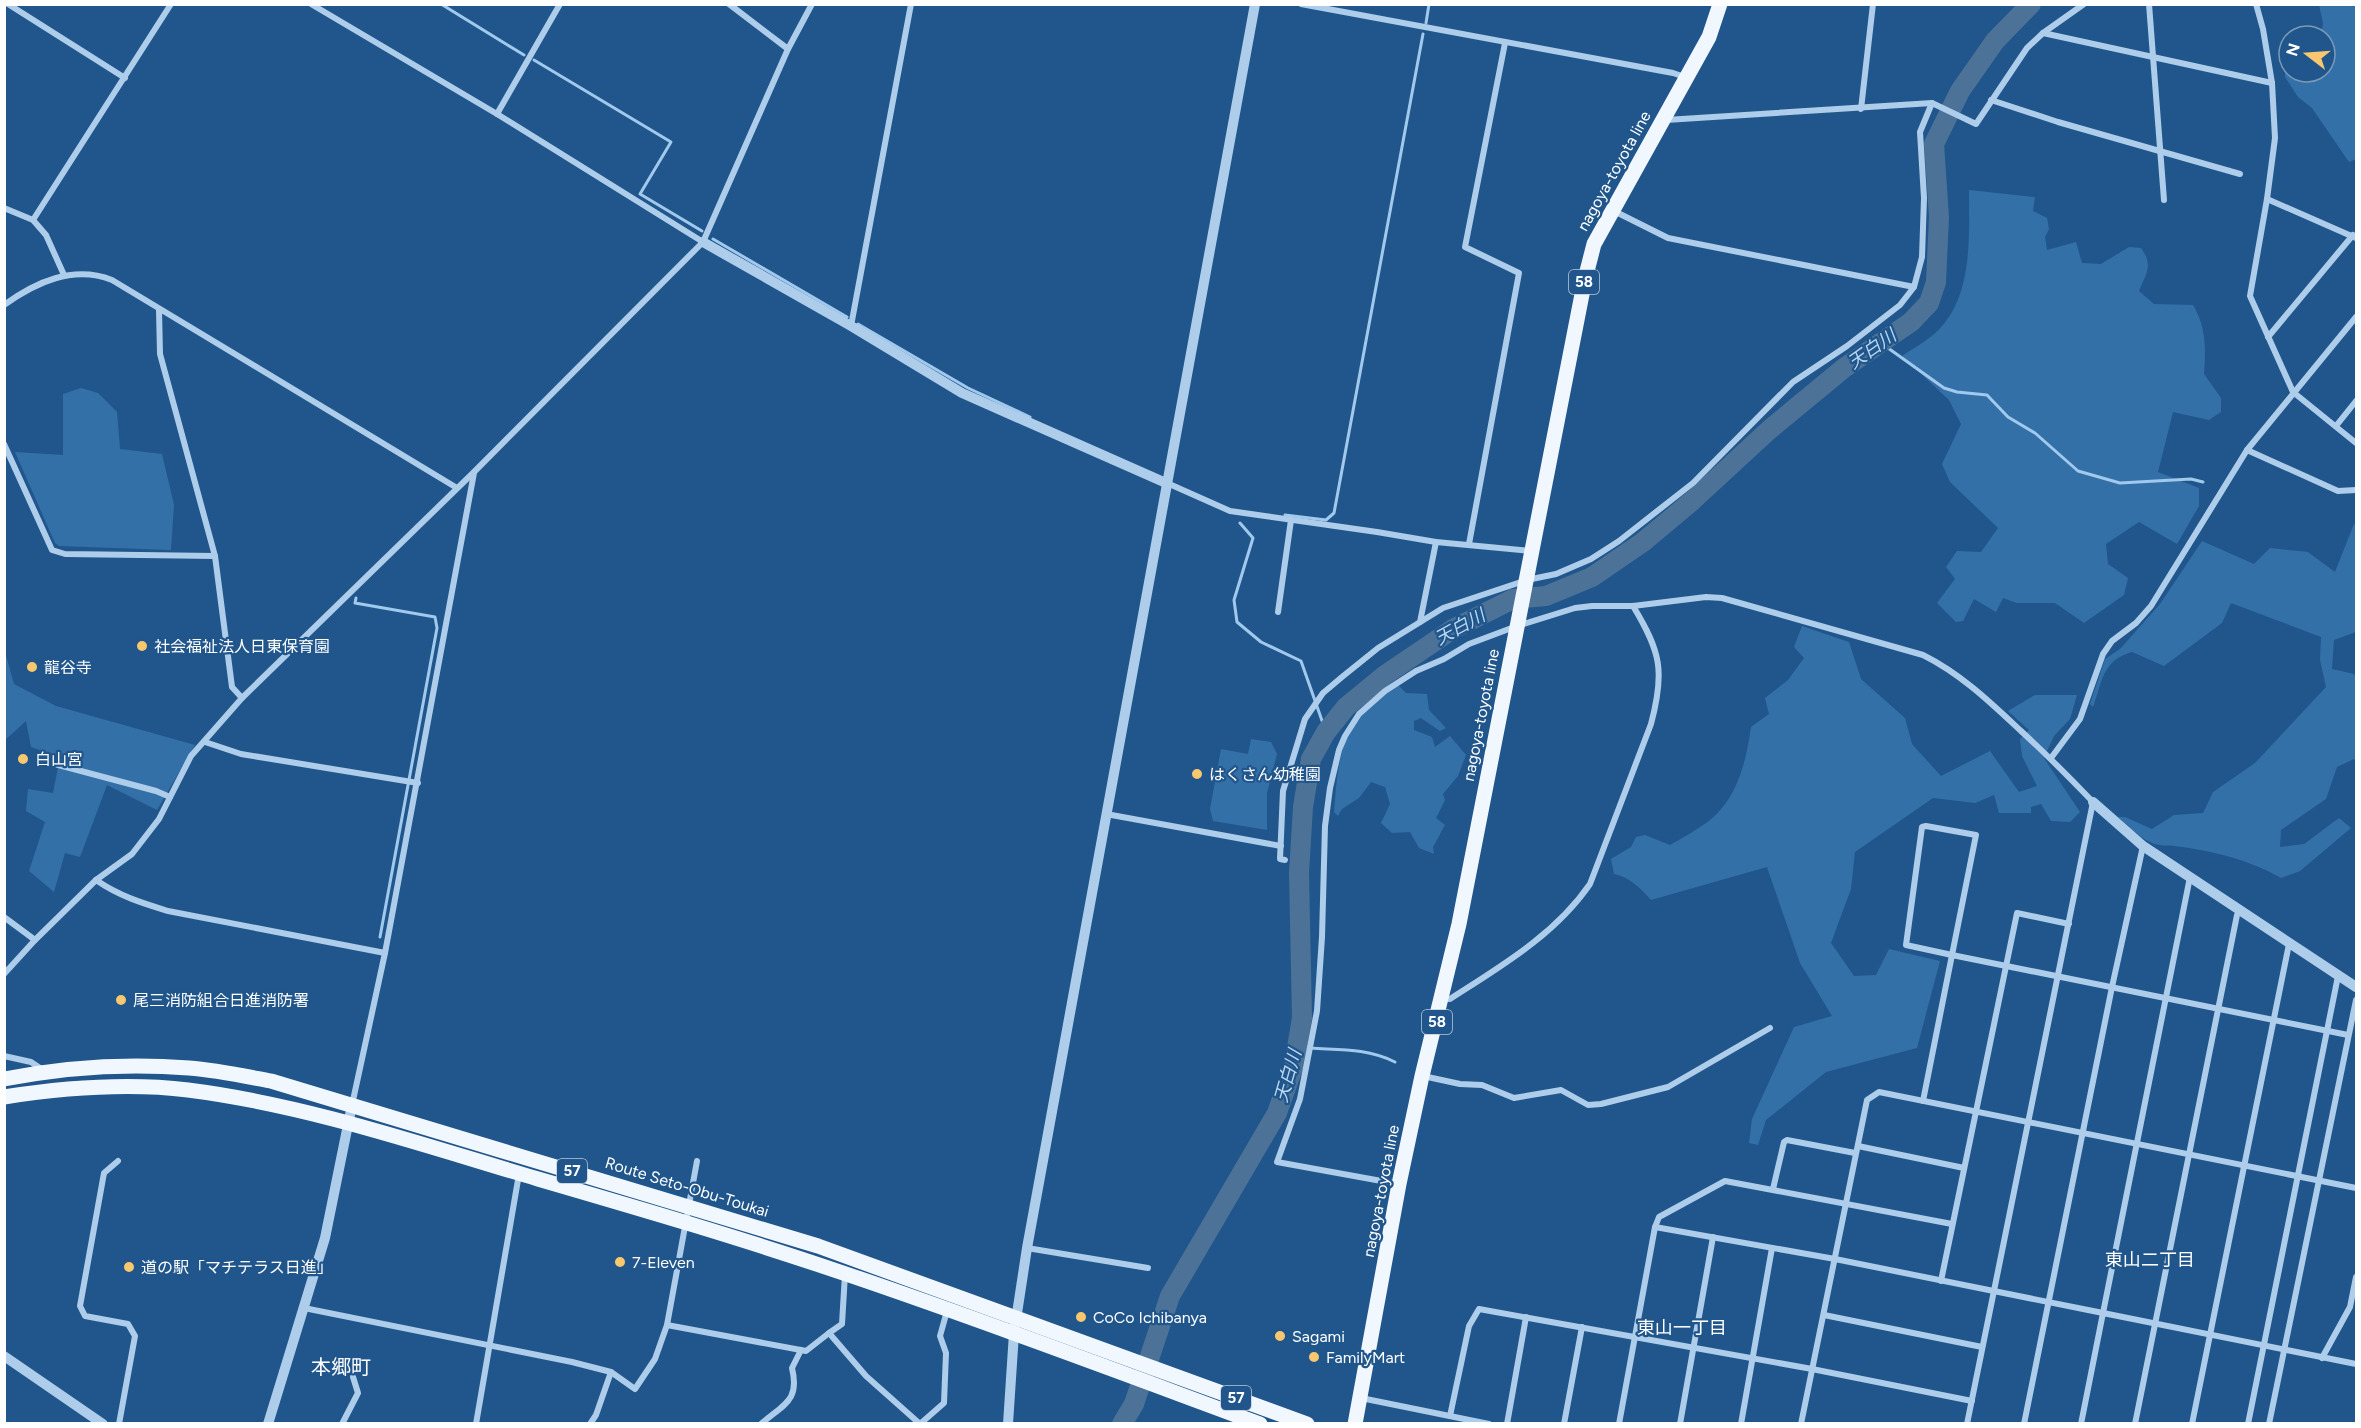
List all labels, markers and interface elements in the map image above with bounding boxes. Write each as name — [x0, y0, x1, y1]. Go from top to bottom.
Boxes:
north arrow — [2277, 24, 2337, 84]
text: N — [2282, 41, 2304, 58]
street label: nagoya-toyota line — [1573, 107, 1655, 234]
road number: 58 — [1569, 270, 1599, 294]
water label: 天白川 — [1844, 323, 1902, 373]
water label: 天白川 — [1431, 603, 1491, 650]
place label: 社会福祉法人日東保育園 — [154, 637, 330, 656]
marker: 社会福祉法人日東保育園 — [135, 639, 149, 653]
street label: nagoya-toyota line — [1459, 647, 1503, 783]
place label: 龍谷寺 — [44, 658, 92, 677]
marker: 龍谷寺 — [25, 660, 39, 674]
place label: 白山宮 — [35, 750, 83, 769]
marker: 白山宮 — [16, 752, 30, 766]
place label: はくさん幼稚園 — [1209, 765, 1321, 784]
marker: はくさん幼稚園 — [1190, 767, 1204, 781]
place label: 尾三消防組合日進消防署 — [133, 991, 309, 1010]
marker: 尾三消防組合日進消防署 — [114, 993, 128, 1007]
road number: 58 — [1422, 1010, 1452, 1034]
water label: 天白川 — [1270, 1045, 1307, 1105]
street label: nagoya-toyota line — [1359, 1123, 1403, 1259]
street label: Route Seto-Obu-Toukai — [603, 1153, 771, 1221]
road number: 57 — [557, 1159, 587, 1183]
district label: 東山二丁目 — [2105, 1249, 2195, 1271]
place label: 7-Eleven — [632, 1253, 695, 1272]
marker: 7-Eleven — [613, 1255, 627, 1269]
place label: 道の駅「マチテラス日進」 — [141, 1258, 333, 1277]
marker: 道の駅「マチテラス日進」 — [122, 1260, 136, 1274]
place label: CoCo Ichibanya — [1093, 1308, 1207, 1327]
marker: CoCo Ichibanya — [1074, 1310, 1088, 1324]
district label: 東山一丁目 — [1637, 1317, 1727, 1339]
place label: Sagami — [1292, 1327, 1345, 1346]
marker: Sagami — [1273, 1329, 1287, 1343]
place label: FamilyMart — [1326, 1348, 1405, 1367]
marker: FamilyMart — [1307, 1350, 1321, 1364]
district label: 本郷町 — [311, 1355, 371, 1379]
road number: 57 — [1221, 1386, 1251, 1410]

